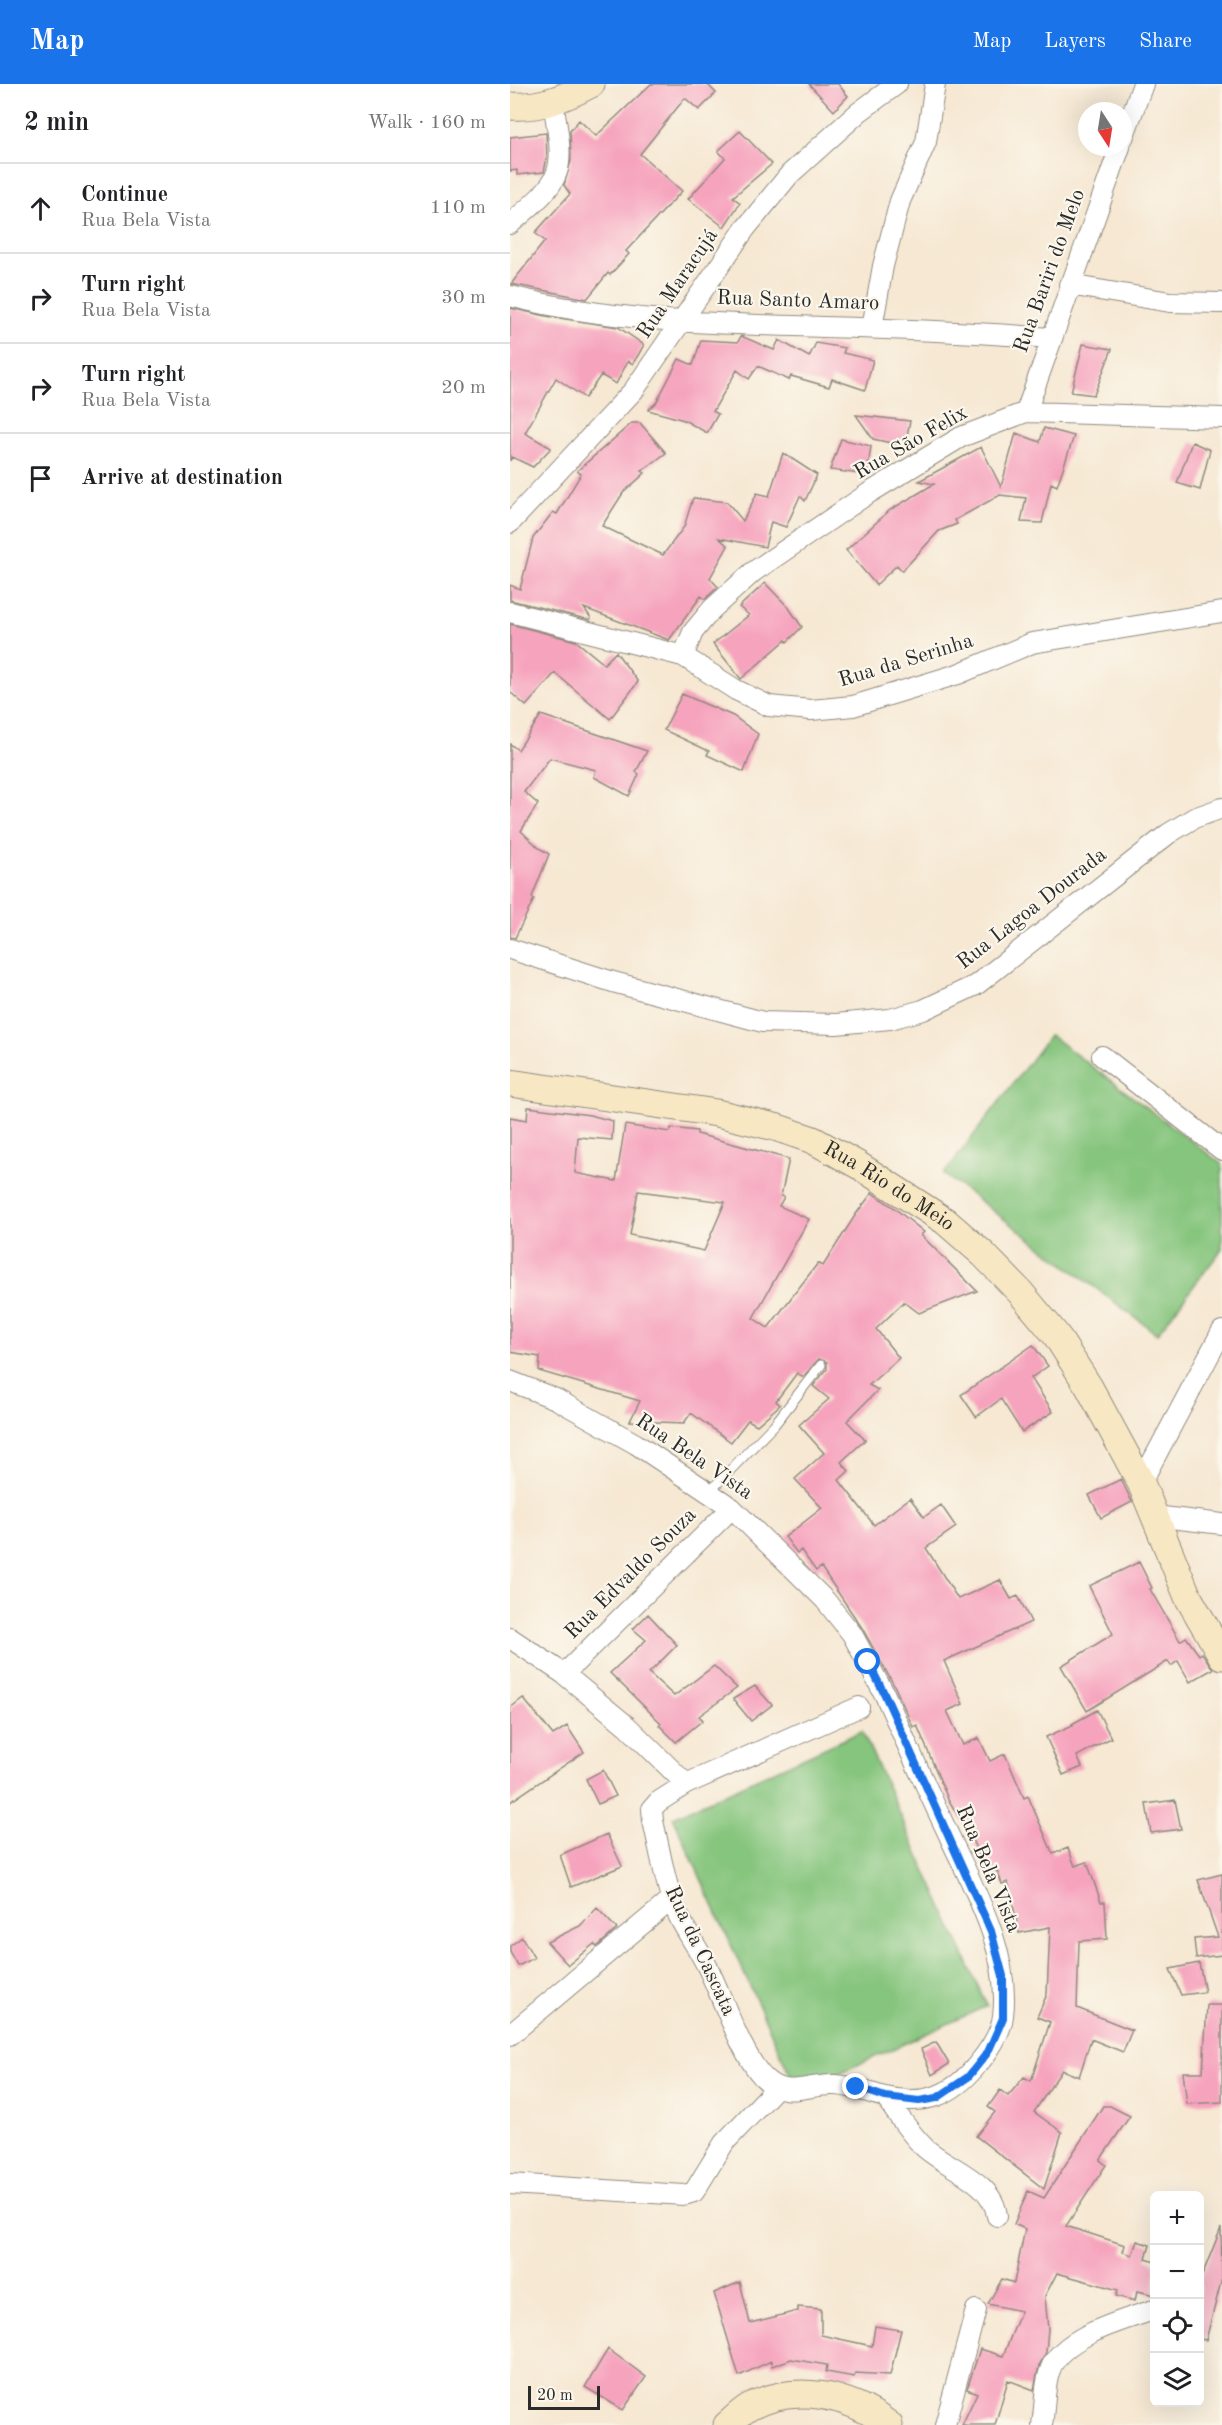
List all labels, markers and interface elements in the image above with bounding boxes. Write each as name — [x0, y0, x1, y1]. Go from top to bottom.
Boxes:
text: Map — [30, 28, 84, 56]
text: Map — [972, 31, 1011, 52]
text: Layers — [1044, 31, 1106, 52]
text: Share — [1139, 31, 1192, 52]
north arrow — [1078, 102, 1132, 156]
text: 2 min — [24, 110, 89, 136]
text: Walk · 160 m — [367, 113, 486, 133]
text: Continue — [81, 184, 168, 206]
street label: Rua Bariri do Melo — [1011, 186, 1089, 356]
icon: ahead — [24, 192, 57, 225]
text: 110 m — [430, 198, 486, 218]
text: Rua Bela Vista — [81, 211, 211, 231]
street label: Rua Maracujá — [634, 226, 722, 342]
text: Turn right — [81, 274, 185, 296]
icon: right — [24, 282, 57, 315]
text: 30 m — [441, 288, 486, 308]
street label: Rua Santo Amaro — [716, 288, 880, 314]
text: Rua Bela Vista — [81, 301, 211, 321]
text: Turn right — [81, 364, 185, 386]
icon: right — [24, 372, 57, 405]
text: 20 m — [441, 378, 486, 398]
text: Rua Bela Vista — [81, 391, 211, 411]
street label: Rua São Felix — [851, 402, 971, 484]
icon: arrive — [24, 462, 57, 495]
text: Arrive at destination — [81, 467, 283, 489]
street label: Rua da Serinha — [836, 631, 976, 691]
street label: Rua Lagoa Dourada — [953, 844, 1111, 974]
street label: Rua Rio do Meio — [820, 1138, 959, 1235]
street label: Rua Bela Vista — [632, 1410, 756, 1504]
street label: Rua Edvaldo Souza — [561, 1504, 701, 1644]
route start — [854, 1648, 880, 1674]
street label: Rua Bela Vista — [952, 1802, 1024, 1936]
street label: Rua da Cascata — [661, 1883, 739, 2019]
route end — [842, 2073, 868, 2099]
map controls — [1150, 2191, 1204, 2407]
button: + — [1150, 2191, 1204, 2245]
button: − — [1150, 2245, 1204, 2299]
button: locate — [1150, 2299, 1204, 2353]
button: layers — [1150, 2353, 1204, 2407]
scale bar — [528, 2383, 600, 2410]
text: 20 m — [537, 2388, 573, 2404]

